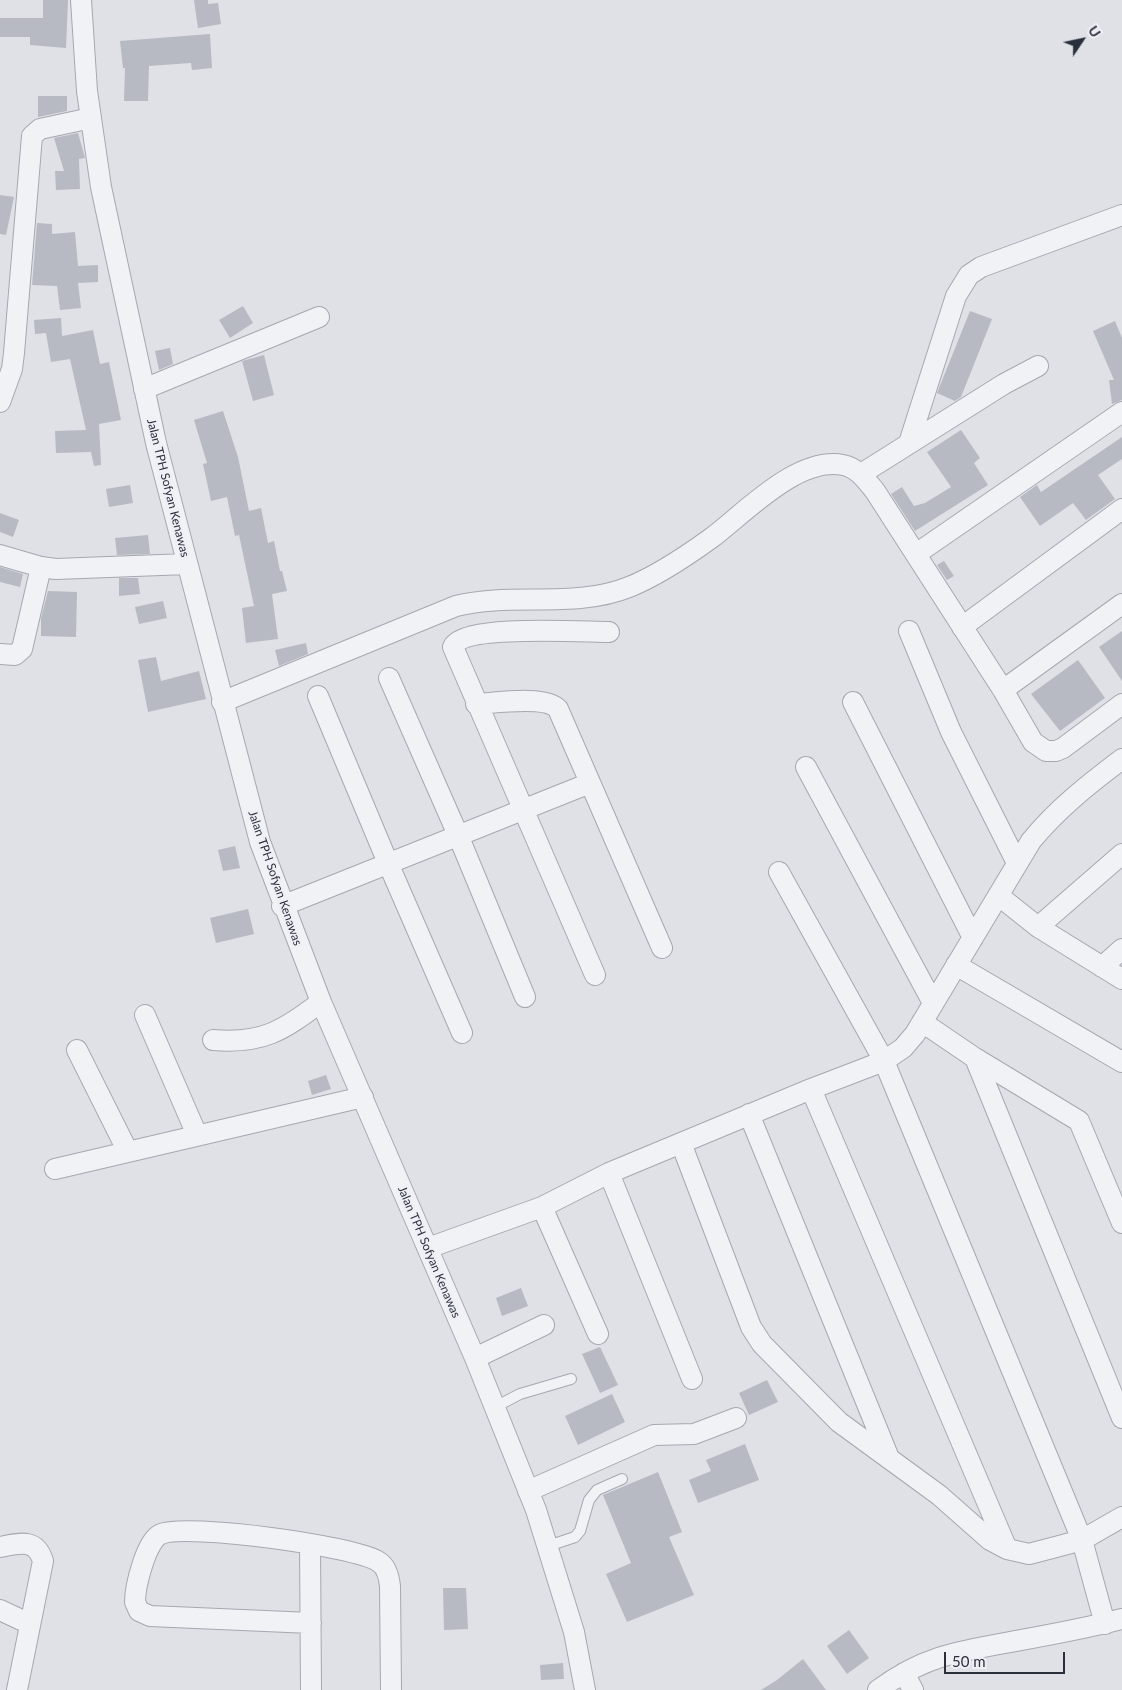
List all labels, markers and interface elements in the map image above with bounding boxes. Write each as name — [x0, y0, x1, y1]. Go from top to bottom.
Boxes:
north arrow — [1057, 15, 1107, 65]
text: U — [1085, 22, 1105, 40]
street label: Jalan TPH Sofyan Kenawas — [144, 417, 192, 559]
street label: Jalan TPH Sofyan Kenawas — [245, 809, 305, 947]
street label: Jalan TPH Sofyan Kenawas — [395, 1184, 463, 1320]
scale bar — [947, 1642, 1068, 1674]
text: 50 m — [952, 1652, 986, 1670]

